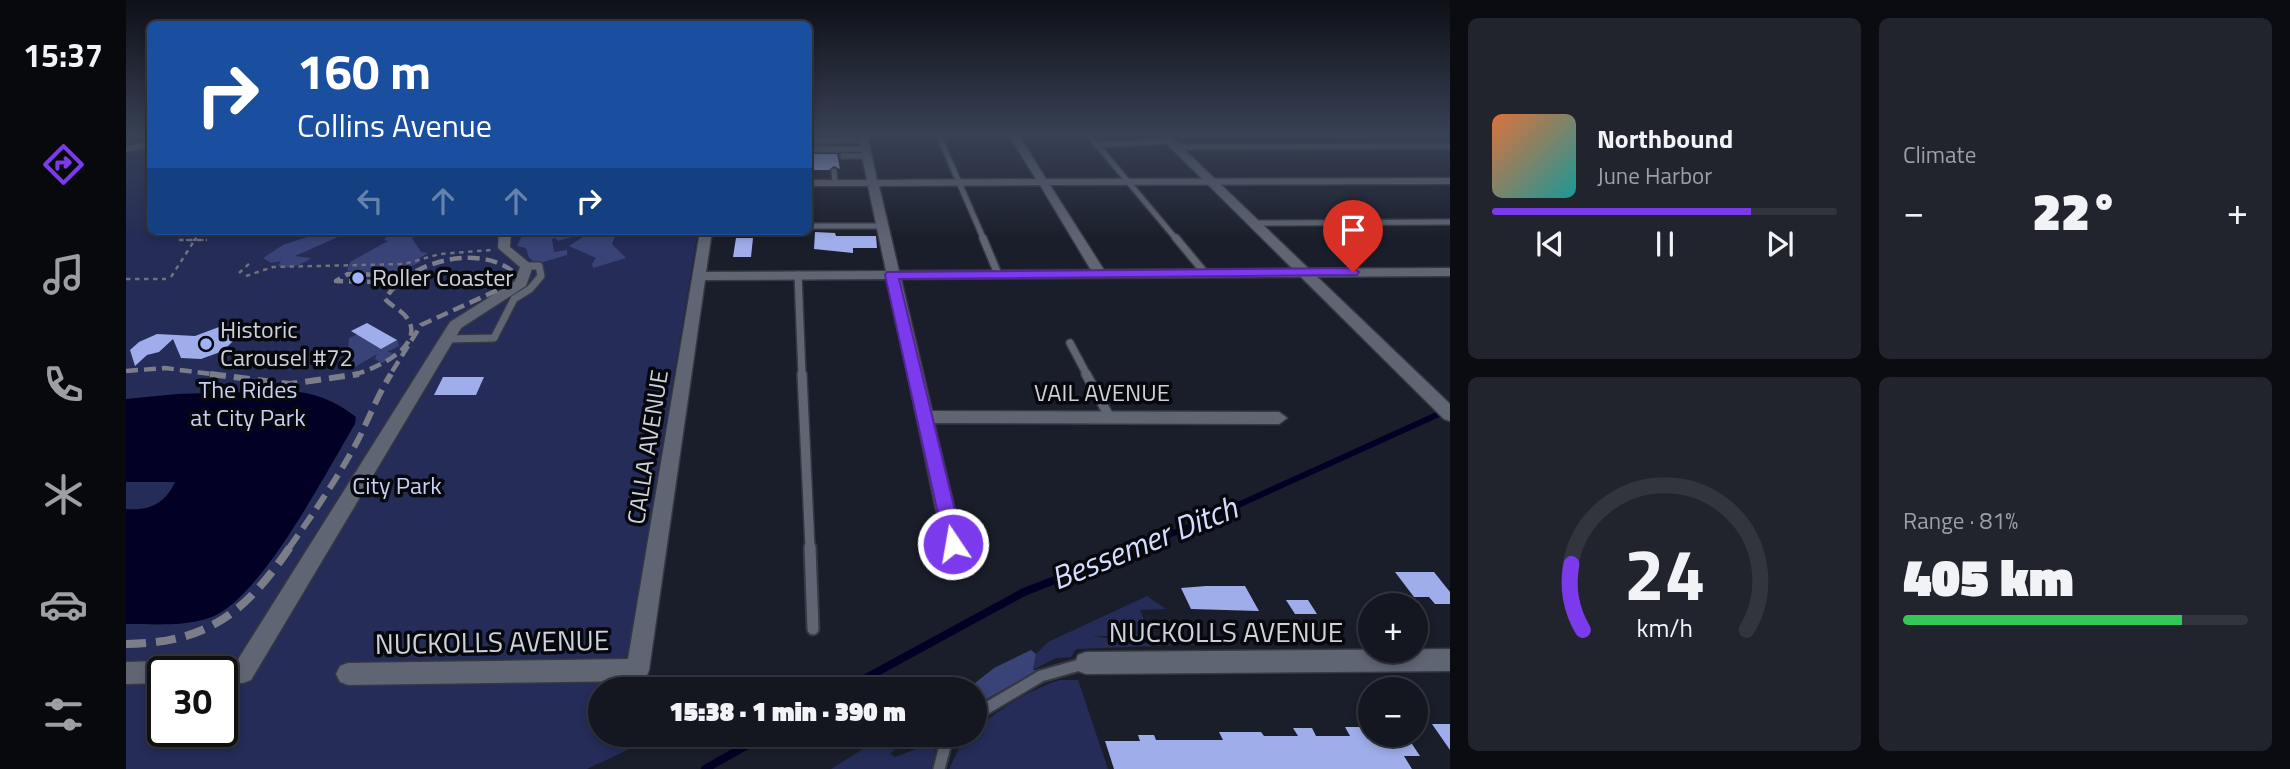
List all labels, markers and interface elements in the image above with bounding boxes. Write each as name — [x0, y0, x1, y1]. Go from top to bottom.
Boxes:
text: 15:37 — [23, 31, 103, 79]
text: 160 m — [297, 33, 431, 108]
icon: right — [182, 49, 273, 140]
text: Collins Avenue — [297, 101, 492, 149]
text: Northbound — [1597, 119, 1733, 158]
text: Climate — [1903, 137, 1976, 172]
icon: directions — [39, 140, 88, 189]
text: June Harbor — [1597, 158, 1712, 193]
text: 22° — [2033, 171, 2118, 250]
icon: left — [351, 182, 389, 220]
icon: ahead — [424, 182, 462, 220]
icon: ahead — [497, 182, 535, 220]
icon: right — [570, 182, 608, 220]
text: − — [1903, 182, 1924, 240]
text: + — [2227, 182, 2248, 240]
pin — [1323, 200, 1383, 272]
icon: arrive — [1334, 211, 1372, 249]
icon: previous — [1531, 225, 1569, 263]
icon: pause — [1646, 225, 1684, 263]
icon: next — [1761, 225, 1799, 263]
icon: music — [39, 250, 88, 299]
place label: Roller Coaster — [372, 259, 514, 295]
marker: Roller Coaster — [350, 270, 366, 286]
place label: Historic Carousel #72 — [220, 311, 353, 375]
marker: Historic Carousel #72 — [198, 336, 214, 352]
icon: phone — [39, 360, 88, 409]
street label: CALLA AVENUE — [617, 367, 677, 527]
park label: The Rides at City Park — [190, 371, 306, 435]
street label: VAIL AVENUE — [1034, 374, 1170, 410]
park label: City Park — [352, 467, 442, 503]
icon: climate — [39, 470, 88, 519]
water label: Bessemer Ditch — [1043, 482, 1245, 601]
text: Range · 81% — [1903, 503, 2018, 538]
position arrow — [916, 507, 990, 581]
text: 24 — [1624, 518, 1705, 628]
text: 405 km — [1903, 537, 2074, 616]
icon: car — [39, 580, 88, 629]
map controls — [1358, 593, 1428, 747]
button: + — [1358, 593, 1428, 663]
text: km/h — [1636, 609, 1693, 647]
street label: NUCKOLLS AVENUE — [1109, 610, 1343, 653]
street label: NUCKOLLS AVENUE — [374, 618, 610, 665]
speed limit sign: 30 — [147, 656, 238, 747]
button: − — [1358, 677, 1428, 747]
icon: filters — [39, 690, 88, 739]
text: 15:38 · 1 min · 390 m — [669, 692, 906, 731]

